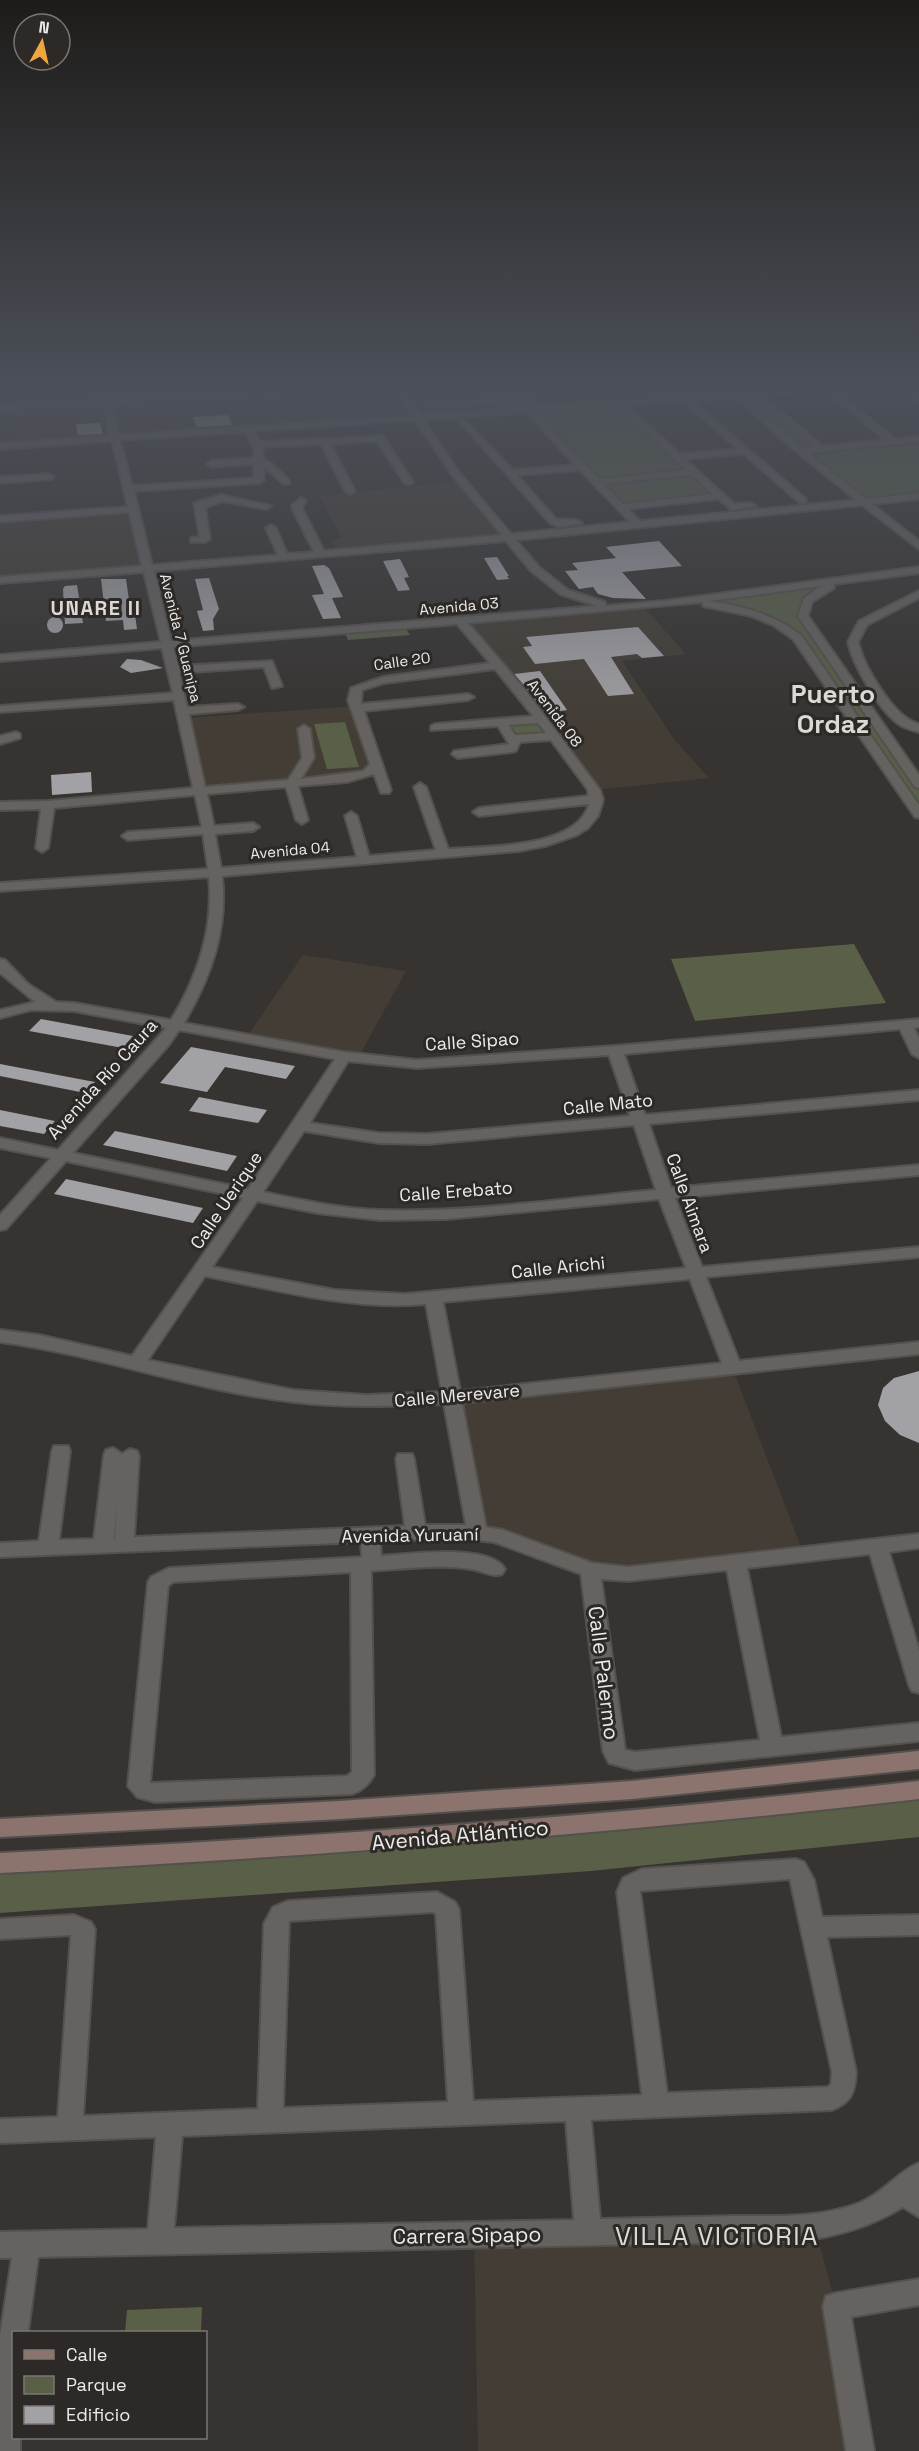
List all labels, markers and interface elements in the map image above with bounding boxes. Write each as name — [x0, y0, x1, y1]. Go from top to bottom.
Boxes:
north arrow — [12, 12, 72, 72]
text: N — [37, 16, 51, 39]
street label: Avenida 7 Guanipa — [156, 572, 206, 705]
street label: Avenida 03 — [419, 593, 499, 619]
district label: UNARE II — [51, 595, 141, 621]
street label: Calle 20 — [372, 648, 432, 674]
street label: Avenida 08 — [523, 675, 587, 751]
district label: Puerto Ordaz — [791, 677, 875, 741]
street label: Avenida 04 — [249, 837, 331, 863]
street label: Avenida Río Caura — [42, 1014, 162, 1144]
street label: Calle Sipao — [424, 1026, 520, 1056]
street label: Calle Mato — [562, 1088, 654, 1120]
street label: Calle Uerique — [185, 1147, 267, 1253]
street label: Calle Aimara — [661, 1150, 719, 1256]
street label: Calle Erebato — [398, 1176, 514, 1206]
street label: Calle Arichi — [510, 1251, 606, 1283]
street label: Calle Merevare — [393, 1378, 521, 1412]
street label: Avenida Yuruaní — [341, 1522, 479, 1548]
street label: Calle Palermo — [582, 1605, 626, 1741]
street label: Avenida Atlántico — [370, 1814, 550, 1856]
district label: VILLA VICTORIA — [615, 2219, 819, 2253]
street label: Carrera Sipapo — [392, 2220, 542, 2250]
legend — [12, 2331, 207, 2439]
text: Calle — [66, 2343, 107, 2366]
text: Parque — [66, 2373, 127, 2396]
text: Edificio — [66, 2403, 130, 2426]

